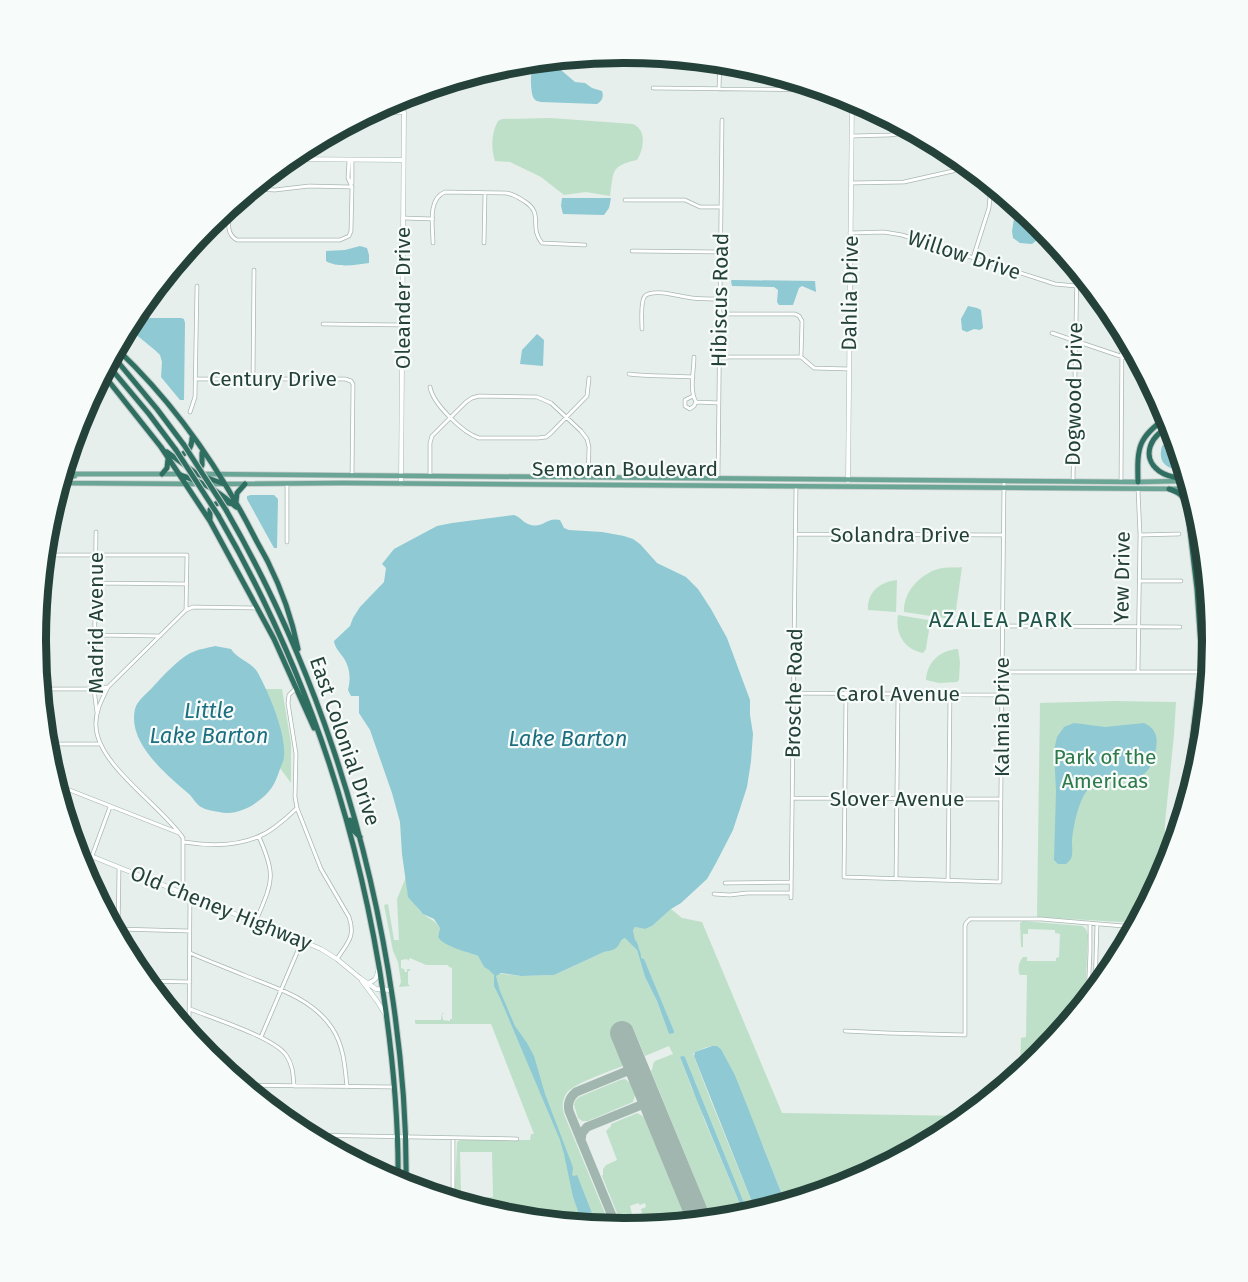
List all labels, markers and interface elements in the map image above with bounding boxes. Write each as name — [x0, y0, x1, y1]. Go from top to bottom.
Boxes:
street label: Willow Drive — [904, 224, 1024, 286]
street label: Oleander Drive — [390, 227, 416, 369]
street label: Hibiscus Road — [706, 233, 734, 367]
street label: Dahlia Drive — [836, 235, 864, 351]
street label: Dogwood Drive — [1060, 322, 1088, 466]
street label: Century Drive — [209, 366, 337, 392]
street label: Semoran Boulevard — [532, 456, 718, 482]
street label: Solandra Drive — [830, 522, 970, 548]
street label: Yew Drive — [1108, 531, 1136, 623]
street label: Madrid Avenue — [83, 552, 109, 694]
district label: AZALEA PARK — [929, 606, 1073, 633]
street label: Brosche Road — [780, 628, 808, 758]
street label: East Colonial Drive — [304, 653, 386, 829]
street label: Kalmia Drive — [989, 657, 1015, 777]
street label: Carol Avenue — [836, 681, 960, 707]
water label: Little Lake Barton — [150, 697, 268, 749]
water label: Lake Barton — [509, 725, 627, 752]
park label: Park of the Americas — [1053, 744, 1157, 794]
street label: Slover Avenue — [830, 786, 964, 812]
street label: Old Cheney Highway — [127, 860, 316, 956]

